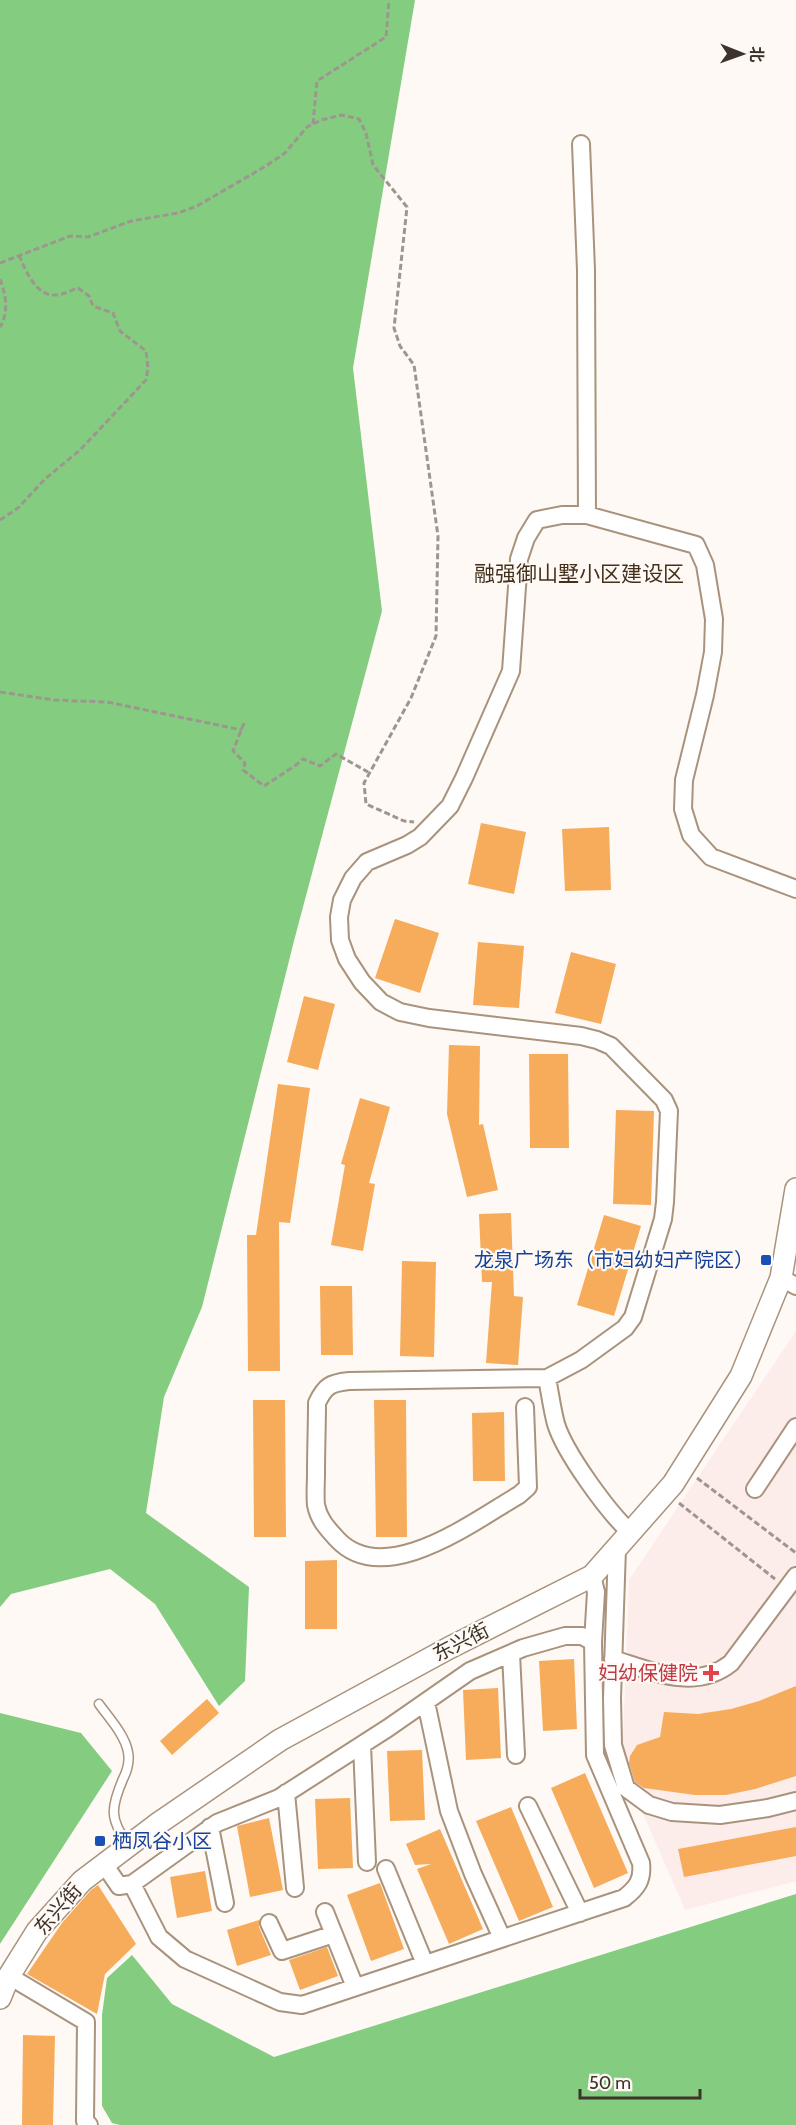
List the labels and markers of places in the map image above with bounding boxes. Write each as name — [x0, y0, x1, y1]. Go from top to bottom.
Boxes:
place label: 龙泉广场东（市妇幼妇产院区） — [474, 1248, 754, 1272]
marker: 龙泉广场东（市妇幼妇产院区） — [759, 1253, 773, 1267]
place label: 妇幼保健院 — [598, 1661, 698, 1685]
marker: 妇幼保健院 — [702, 1664, 720, 1682]
place label: 栖凤谷小区 — [112, 1829, 212, 1853]
marker: 栖凤谷小区 — [93, 1834, 107, 1848]

